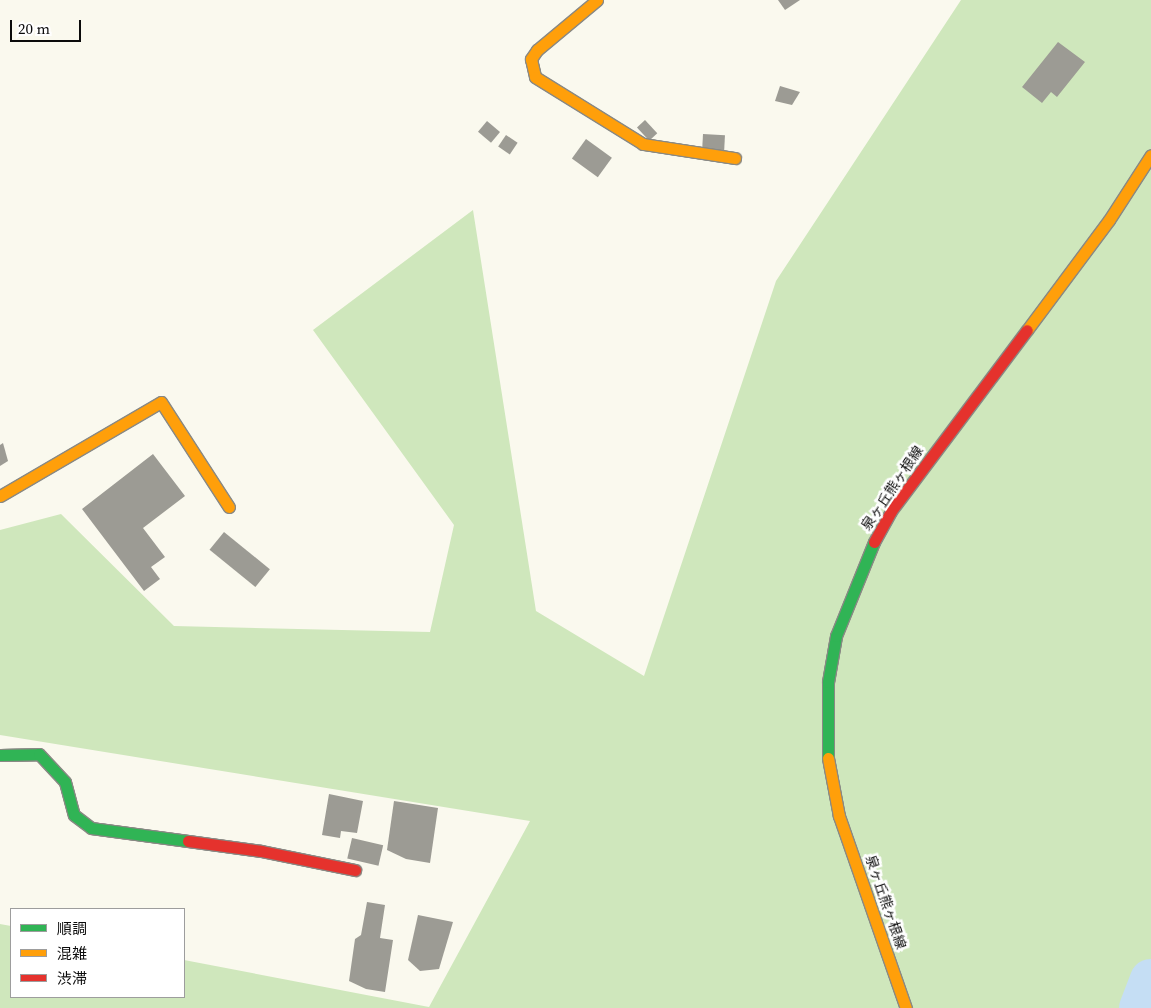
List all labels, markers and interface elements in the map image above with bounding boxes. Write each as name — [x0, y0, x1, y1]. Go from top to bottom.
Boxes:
scale bar — [12, 10, 84, 42]
text: 20 m — [18, 18, 50, 39]
street label: 泉ヶ丘熊ヶ根線 — [858, 443, 926, 533]
street label: 泉ヶ丘熊ヶ根線 — [862, 853, 910, 951]
legend — [10, 908, 185, 998]
text: 順調 — [57, 918, 87, 939]
text: 混雑 — [57, 943, 87, 964]
text: 渋滞 — [57, 968, 87, 989]

